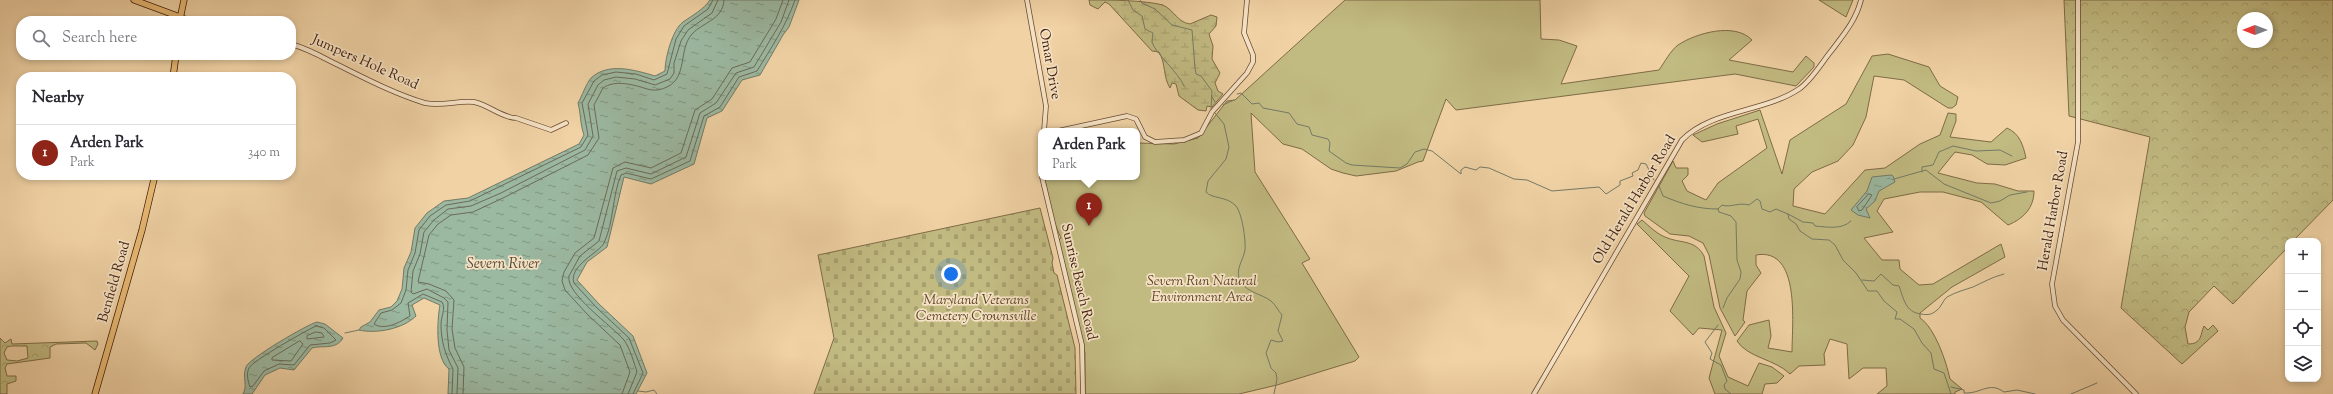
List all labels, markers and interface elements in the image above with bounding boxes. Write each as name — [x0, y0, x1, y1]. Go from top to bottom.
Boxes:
north arrow — [2237, 12, 2273, 48]
search box — [16, 16, 296, 60]
icon: search — [30, 27, 52, 49]
street label: Omar Drive — [1033, 27, 1065, 101]
text: Search here — [62, 28, 137, 49]
street label: Jumpers Hole Road — [307, 30, 422, 96]
text: Nearby — [32, 86, 84, 110]
popup — [1038, 128, 1140, 180]
street label: Old Herald Harbor Road — [1588, 131, 1682, 269]
text: Arden Park — [70, 133, 144, 154]
text: Arden Park — [1052, 135, 1126, 156]
text: 1 — [43, 144, 47, 162]
text: 340 m — [248, 144, 280, 162]
street label: Herald Harbor Road — [2034, 149, 2074, 273]
text: Park — [70, 154, 95, 172]
text: Park — [1052, 156, 1077, 174]
pin: 1 — [1076, 193, 1102, 226]
street label: Sunrise Beach Road — [1055, 222, 1101, 342]
map controls — [2285, 238, 2321, 382]
button: + — [2285, 238, 2321, 274]
street label: Benfield Road — [94, 239, 136, 325]
water label: Severn River — [466, 254, 540, 275]
your location — [941, 264, 961, 284]
park label: Severn Run Natural Environment Area — [1147, 272, 1257, 308]
button: − — [2285, 274, 2321, 310]
park label: Maryland Veterans Cemetery Crownsville — [916, 291, 1037, 327]
button: locate — [2285, 310, 2321, 346]
button: layers — [2285, 346, 2321, 382]

